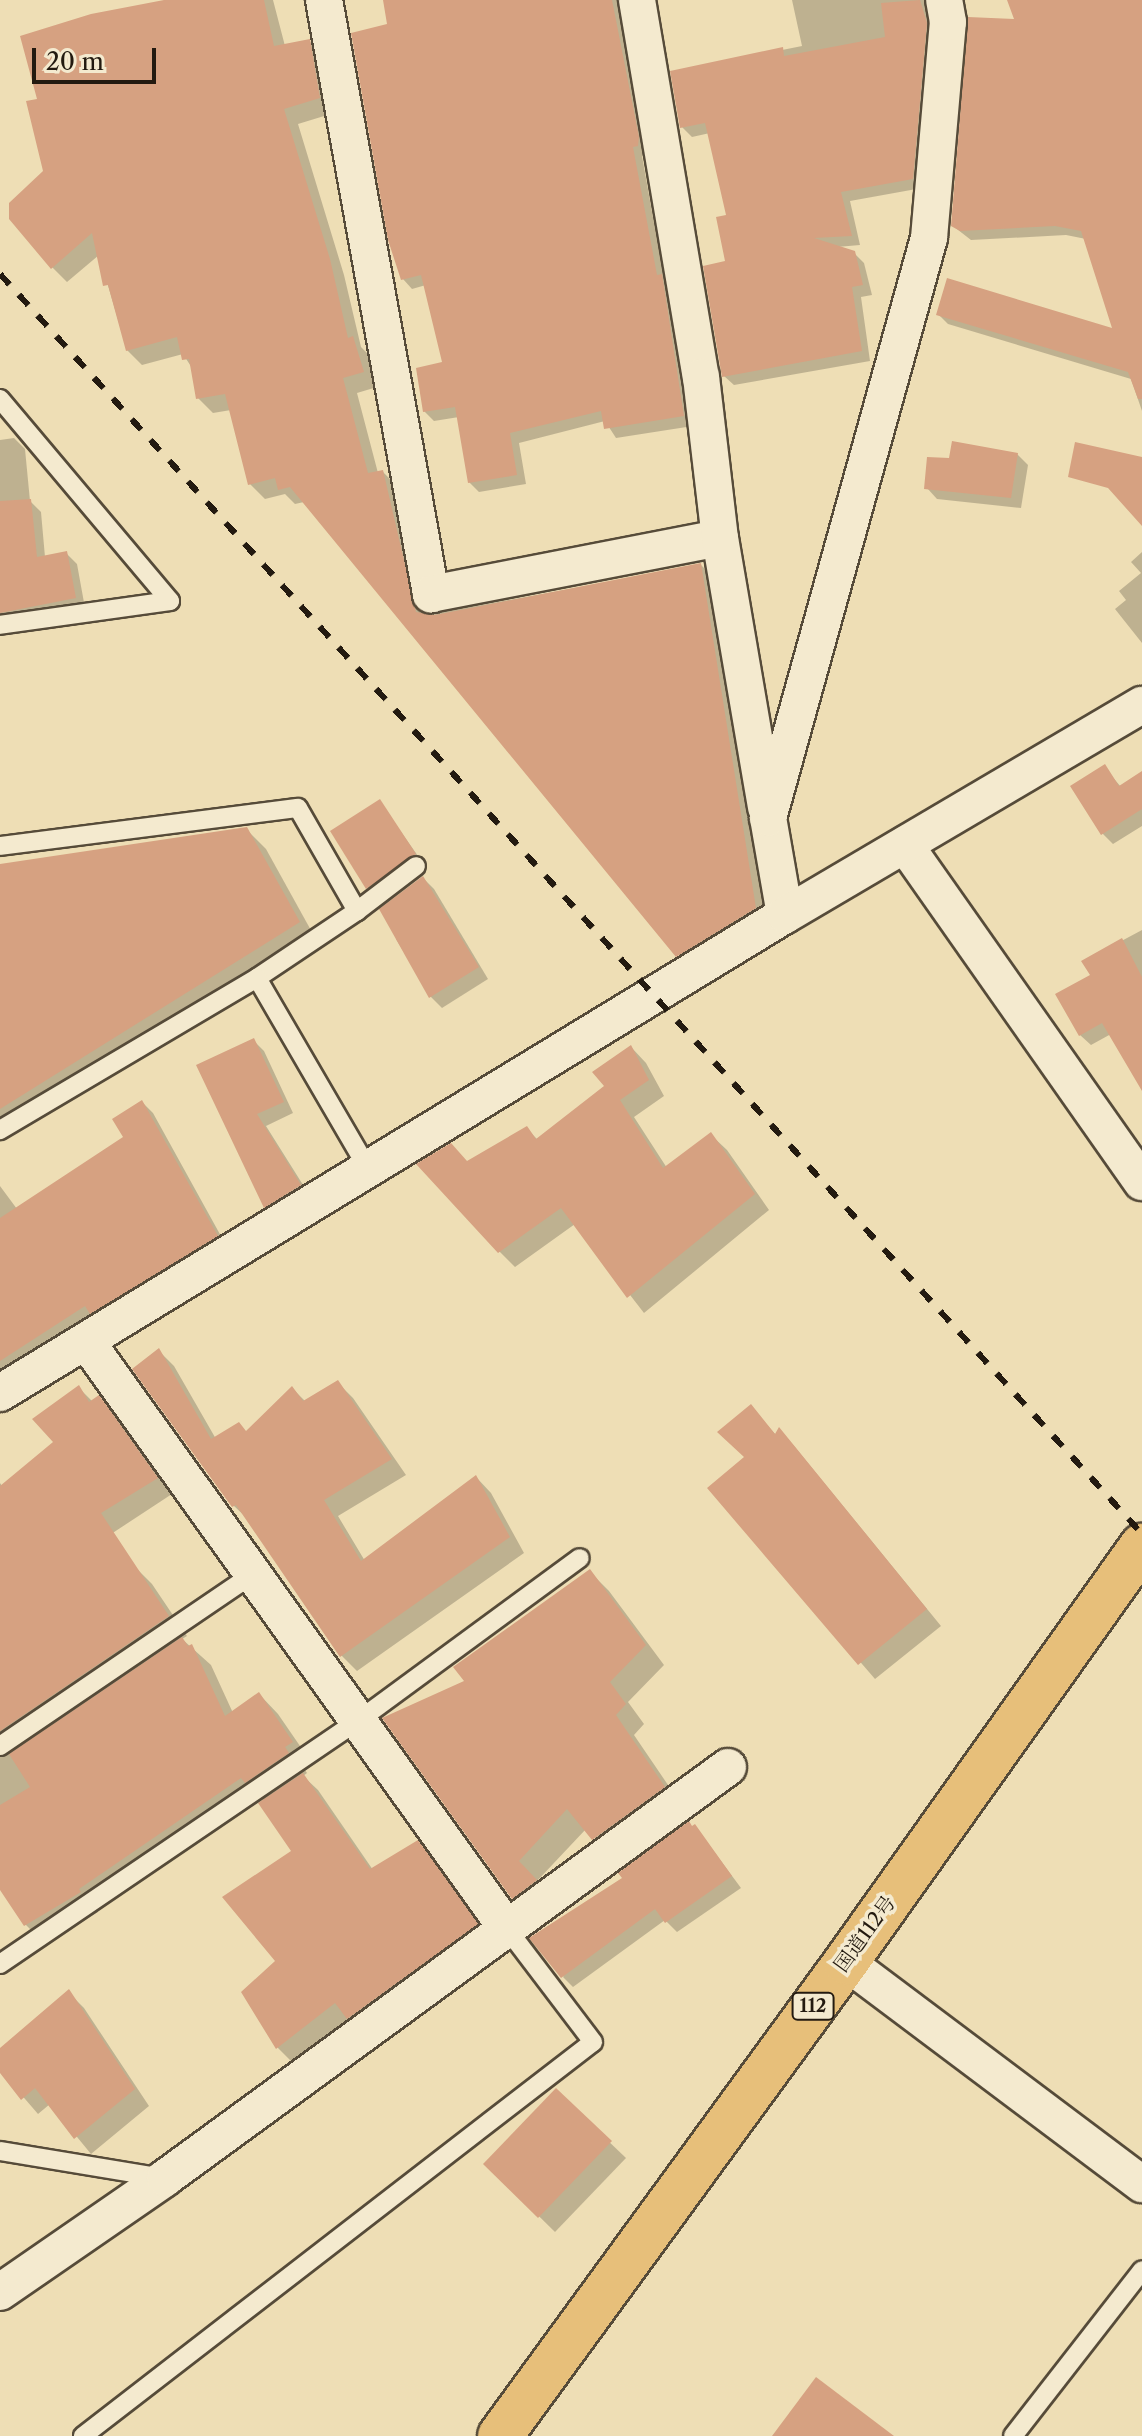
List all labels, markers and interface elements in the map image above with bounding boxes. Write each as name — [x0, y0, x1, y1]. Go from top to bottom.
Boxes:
scale bar — [36, 32, 160, 82]
text: 20 m — [46, 47, 104, 76]
street label: 国道112号 — [829, 1891, 901, 1977]
road number: 112 — [791, 1992, 835, 2020]

